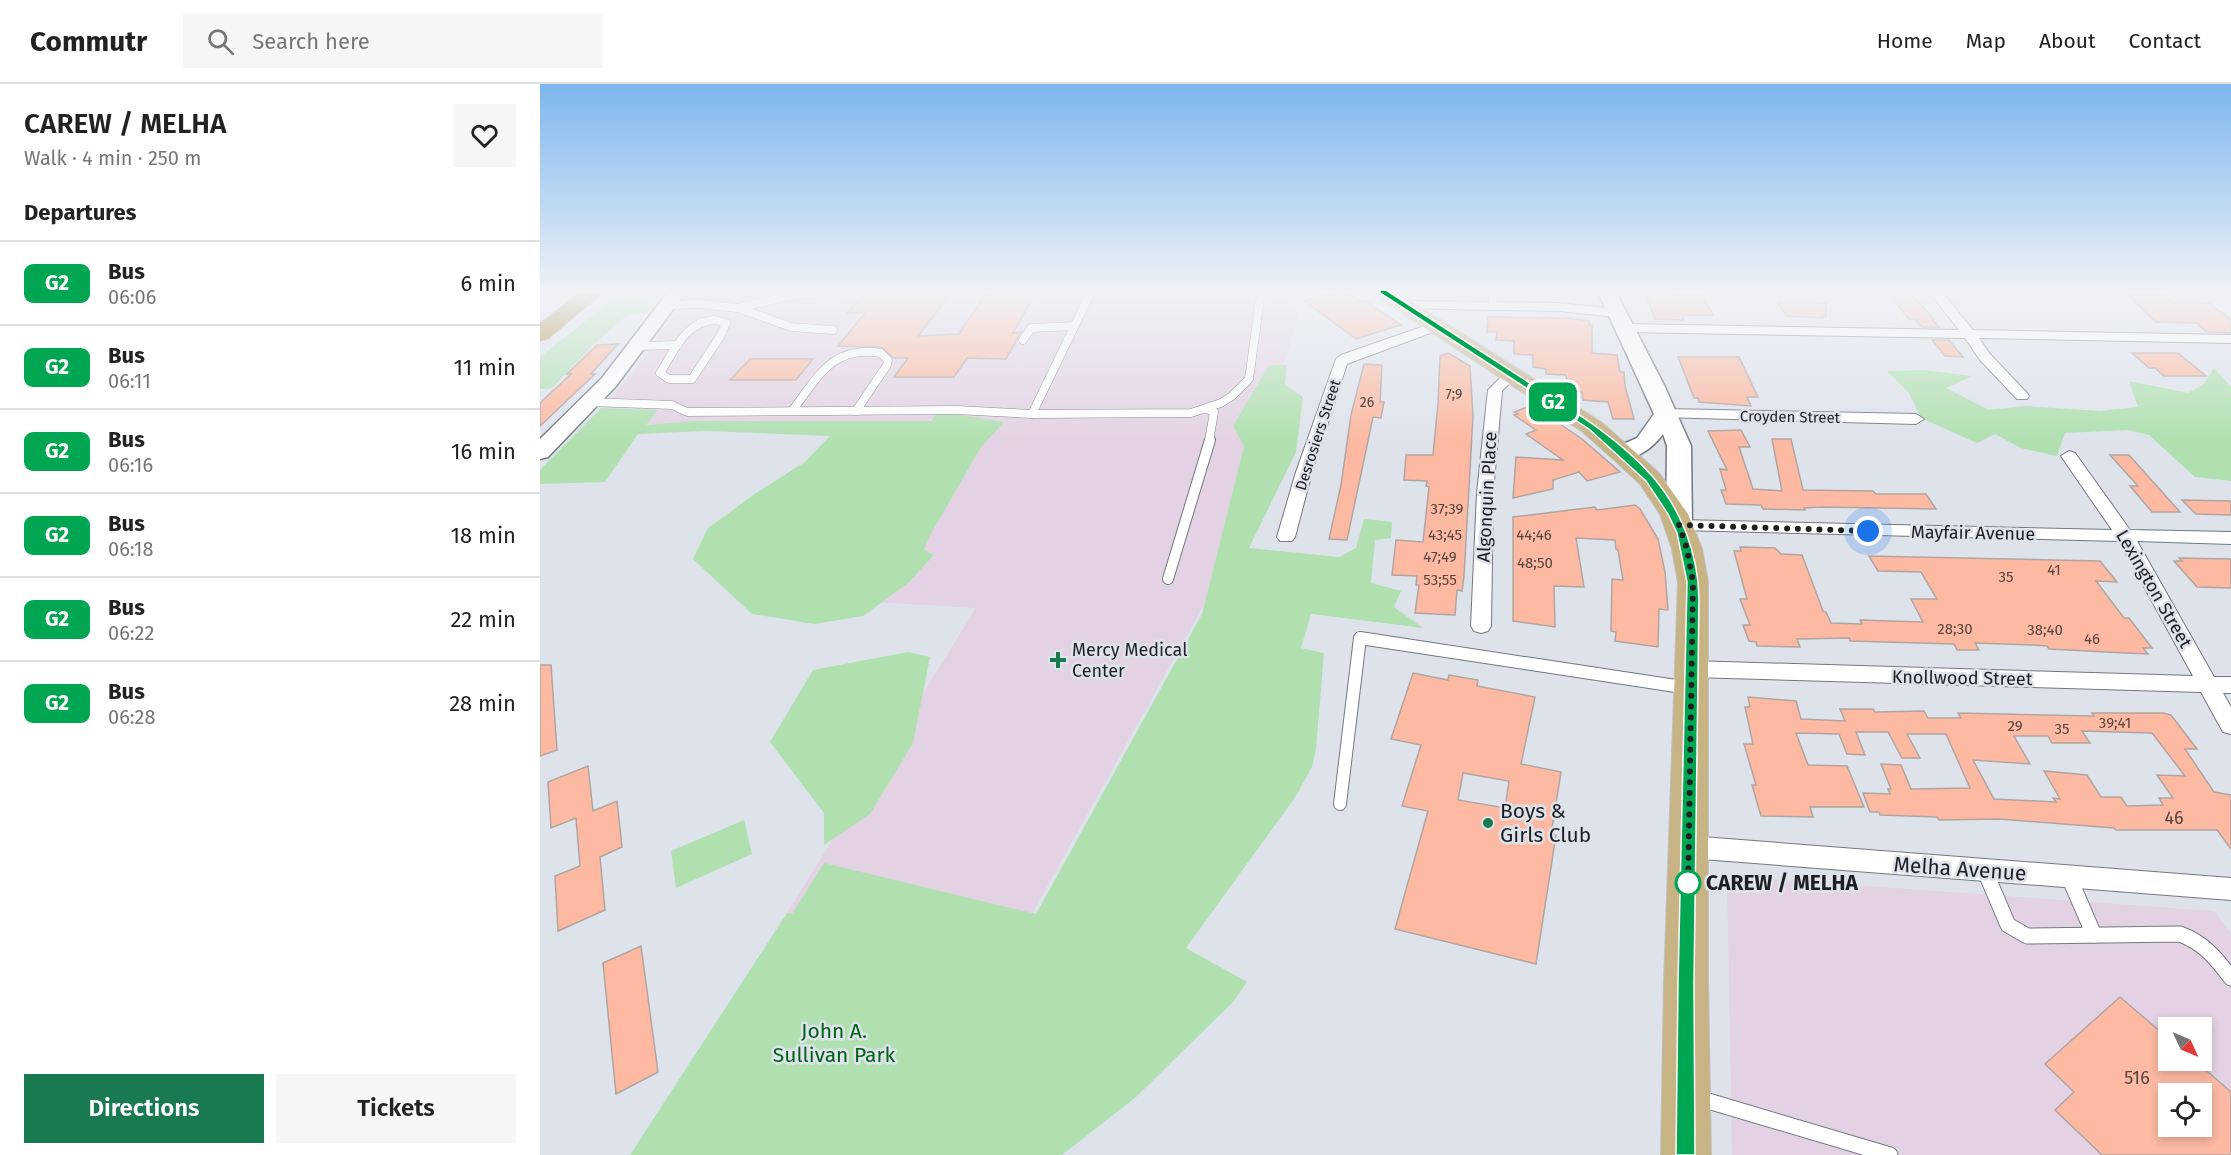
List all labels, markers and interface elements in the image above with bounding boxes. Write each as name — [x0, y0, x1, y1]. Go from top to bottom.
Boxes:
search box — [183, 14, 603, 68]
text: Commutr — [30, 25, 147, 58]
icon: search — [204, 25, 237, 58]
text: Search here — [252, 28, 370, 55]
text: Home — [1877, 28, 1933, 54]
text: Map — [1966, 28, 2006, 54]
text: About — [2039, 28, 2096, 54]
text: Contact — [2129, 28, 2201, 54]
button: heart — [453, 104, 516, 167]
text: CAREW / MELHA — [24, 107, 226, 140]
text: Walk · 4 min · 250 m — [24, 146, 201, 170]
text: Departures — [24, 199, 136, 226]
text: Bus — [108, 258, 145, 285]
text: G2 — [45, 270, 69, 296]
text: 6 min — [460, 270, 516, 297]
text: 06:06 — [108, 285, 156, 309]
text: Bus — [108, 342, 145, 369]
text: G2 — [45, 354, 69, 380]
text: 11 min — [453, 354, 516, 381]
text: 06:11 — [108, 369, 151, 393]
street label: Desrosiers Street — [1292, 377, 1345, 493]
line badge: G2 — [1526, 382, 1580, 422]
house number: 7;9 — [1446, 386, 1462, 403]
text: G2 — [1541, 389, 1565, 415]
house number: 26 — [1360, 394, 1374, 411]
street label: Croyden Street — [1740, 407, 1841, 427]
text: Bus — [108, 426, 145, 453]
street label: Algonquin Place — [1473, 431, 1501, 563]
text: G2 — [45, 438, 69, 464]
text: 16 min — [451, 438, 516, 465]
text: 06:16 — [108, 453, 153, 477]
house number: 37;39 — [1431, 500, 1464, 518]
text: Bus — [108, 510, 145, 537]
your location — [1853, 516, 1883, 546]
street label: Mayfair Avenue — [1911, 521, 2035, 545]
text: G2 — [45, 522, 69, 548]
text: 18 min — [451, 522, 516, 549]
house number: 43;45 — [1428, 526, 1462, 544]
house number: 44;46 — [1516, 526, 1552, 544]
street label: Lexington Street — [2111, 526, 2197, 652]
text: 06:18 — [108, 537, 154, 561]
house number: 47;49 — [1423, 548, 1457, 566]
house number: 48;50 — [1517, 554, 1553, 572]
house number: 41 — [2047, 561, 2061, 579]
house number: 35 — [1998, 568, 2014, 586]
house number: 53;55 — [1423, 571, 1457, 589]
text: Bus — [108, 594, 145, 621]
text: G2 — [45, 606, 69, 632]
text: 22 min — [450, 606, 516, 633]
house number: 28;30 — [1937, 620, 1973, 638]
text: 06:22 — [108, 621, 154, 645]
house number: 38;40 — [2027, 621, 2063, 639]
house number: 46 — [2084, 630, 2100, 648]
place label: Mercy Medical Center — [1072, 639, 1187, 682]
marker: Mercy Medical Center — [1049, 651, 1067, 669]
street label: Knollwood Street — [1892, 666, 2033, 690]
text: Bus — [108, 678, 145, 705]
text: G2 — [45, 690, 69, 716]
text: 28 min — [449, 690, 516, 717]
text: 06:28 — [108, 705, 156, 729]
house number: 39;41 — [2099, 714, 2131, 732]
house number: 29 — [2007, 717, 2023, 735]
house number: 35 — [2054, 720, 2070, 738]
place label: Boys & Girls Club — [1500, 798, 1591, 848]
house number: 46 — [2164, 807, 2184, 829]
marker: Boys & Girls Club — [1481, 816, 1495, 830]
street label: Melha Avenue — [1893, 851, 2027, 887]
marker: CAREW / MELHA — [1675, 870, 1701, 896]
place label: CAREW / MELHA — [1706, 870, 1858, 896]
north arrow — [2158, 1017, 2212, 1071]
map controls — [2158, 1017, 2212, 1137]
park label: John A. Sullivan Park — [773, 1018, 896, 1068]
house number: 516 — [2124, 1067, 2150, 1089]
button: Directions — [24, 1074, 264, 1143]
button: Tickets — [276, 1074, 516, 1143]
button: locate — [2158, 1083, 2212, 1137]

